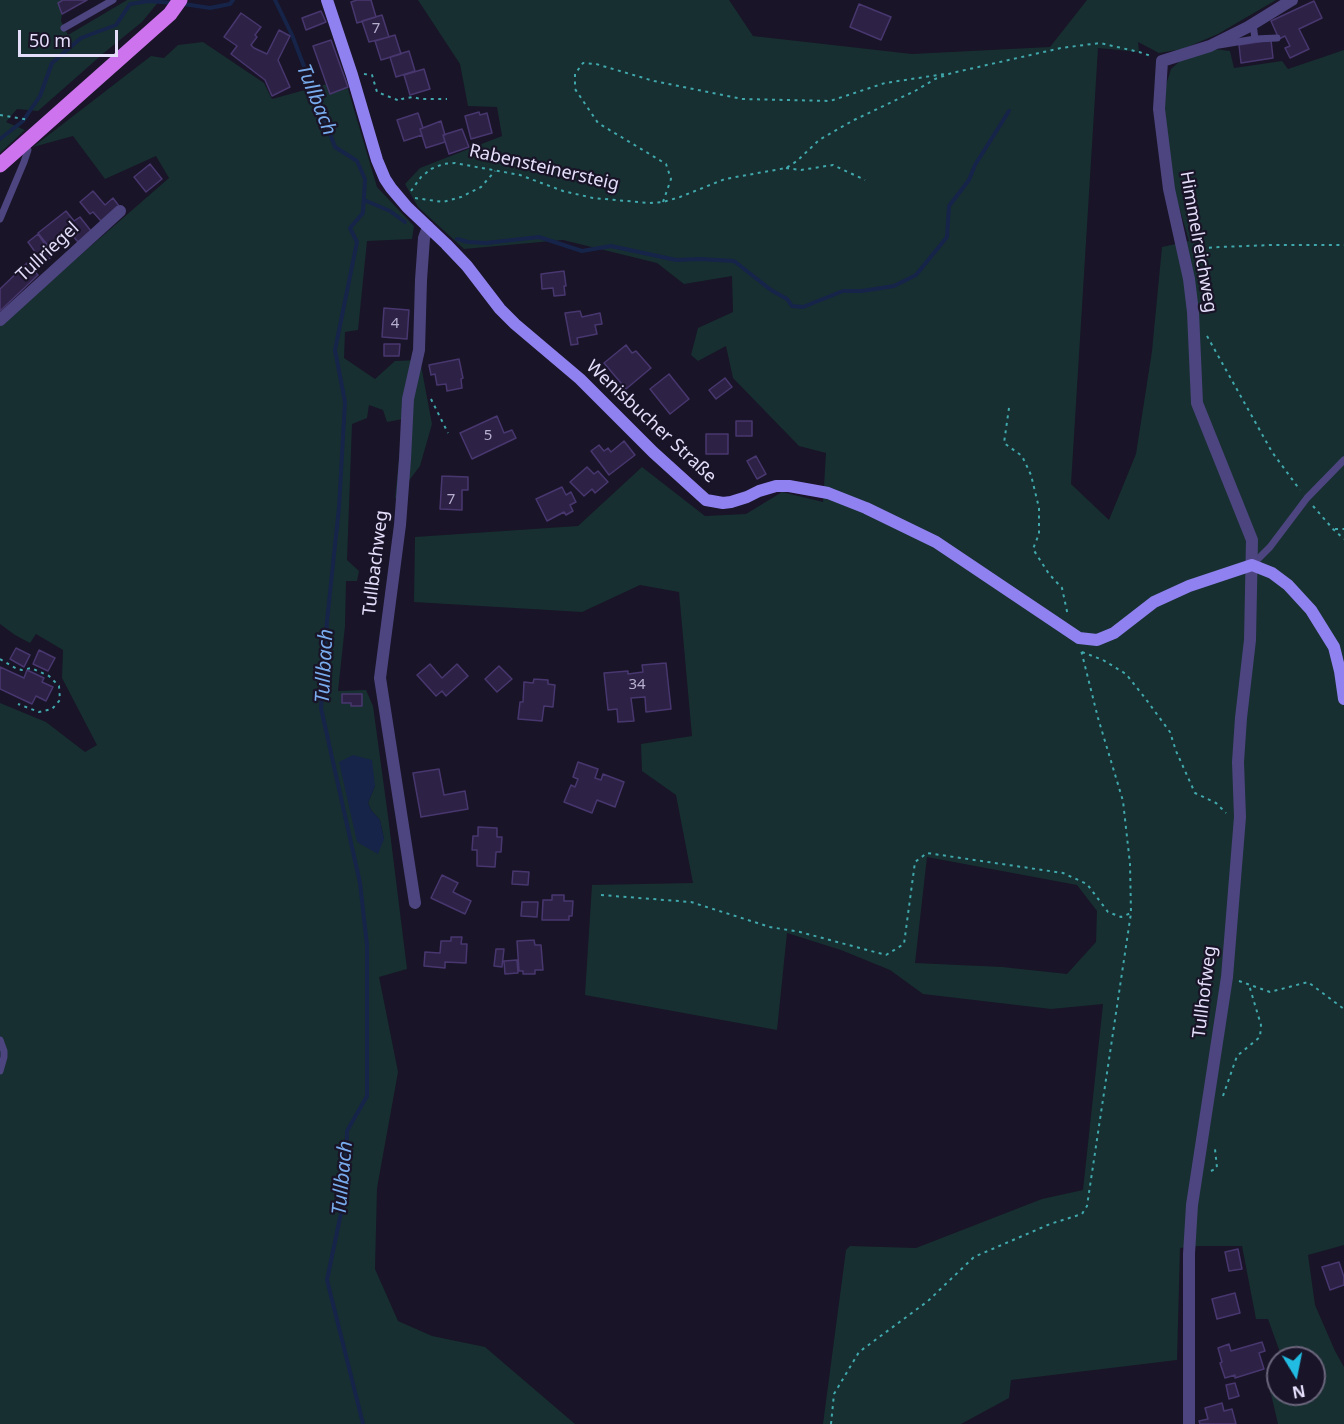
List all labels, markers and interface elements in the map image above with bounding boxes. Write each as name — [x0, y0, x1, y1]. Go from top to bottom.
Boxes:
scale bar — [21, 18, 122, 56]
house number: 7 — [372, 20, 380, 38]
text: 50 m — [29, 28, 71, 52]
water label: Tullbach — [291, 61, 341, 139]
street label: Rabensteinersteig — [467, 140, 621, 196]
street label: Himmelreichweg — [1175, 169, 1221, 315]
street label: Tullriegel — [12, 218, 84, 286]
house number: 4 — [391, 315, 399, 333]
street label: Wenisbucher Straße — [581, 356, 721, 488]
house number: 5 — [484, 427, 492, 445]
house number: 7 — [447, 491, 455, 509]
street label: Tullbachweg — [359, 509, 393, 617]
water label: Tullbach — [311, 628, 339, 704]
house number: 34 — [628, 676, 646, 694]
street label: Tullhofweg — [1189, 944, 1221, 1040]
water label: Tullbach — [328, 1140, 358, 1216]
north arrow — [1266, 1346, 1326, 1406]
text: N — [1290, 1380, 1307, 1404]

